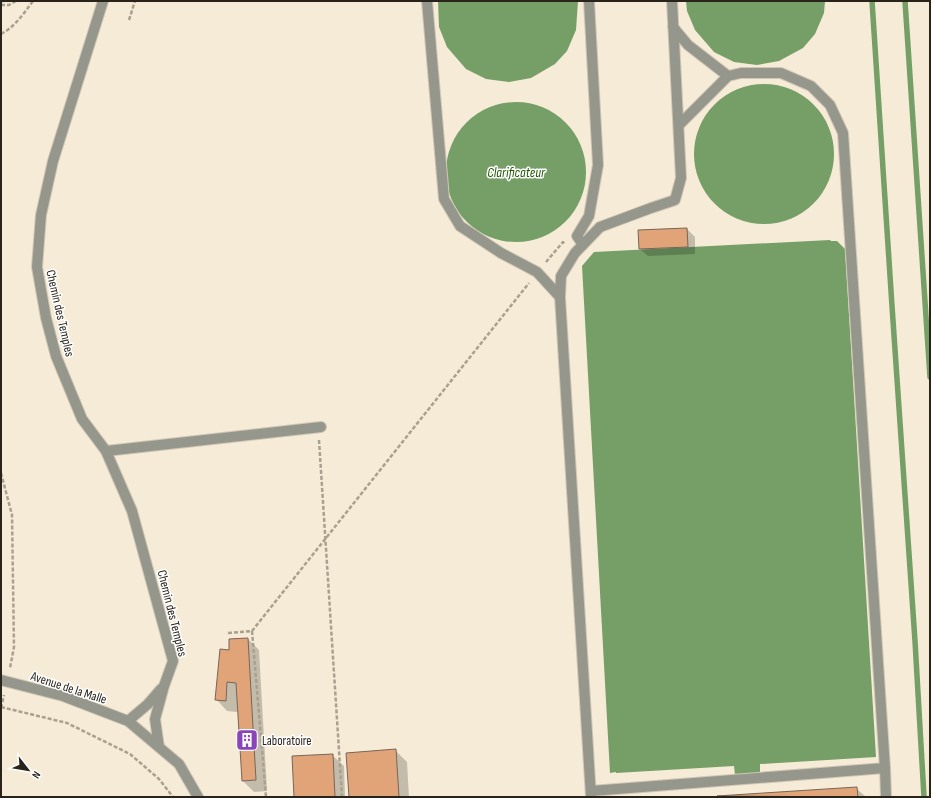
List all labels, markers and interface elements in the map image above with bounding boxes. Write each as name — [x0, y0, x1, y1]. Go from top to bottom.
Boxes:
water label: Clarificateur — [487, 164, 546, 181]
street label: Chemin des Temples — [42, 268, 78, 358]
street label: Chemin des Temples — [154, 568, 191, 658]
street label: Avenue de la Malle — [28, 668, 109, 708]
building icon: Laboratoire — [234, 727, 260, 753]
place label: Laboratoire — [262, 733, 312, 749]
north arrow — [8, 750, 48, 790]
text: N — [29, 769, 43, 781]

